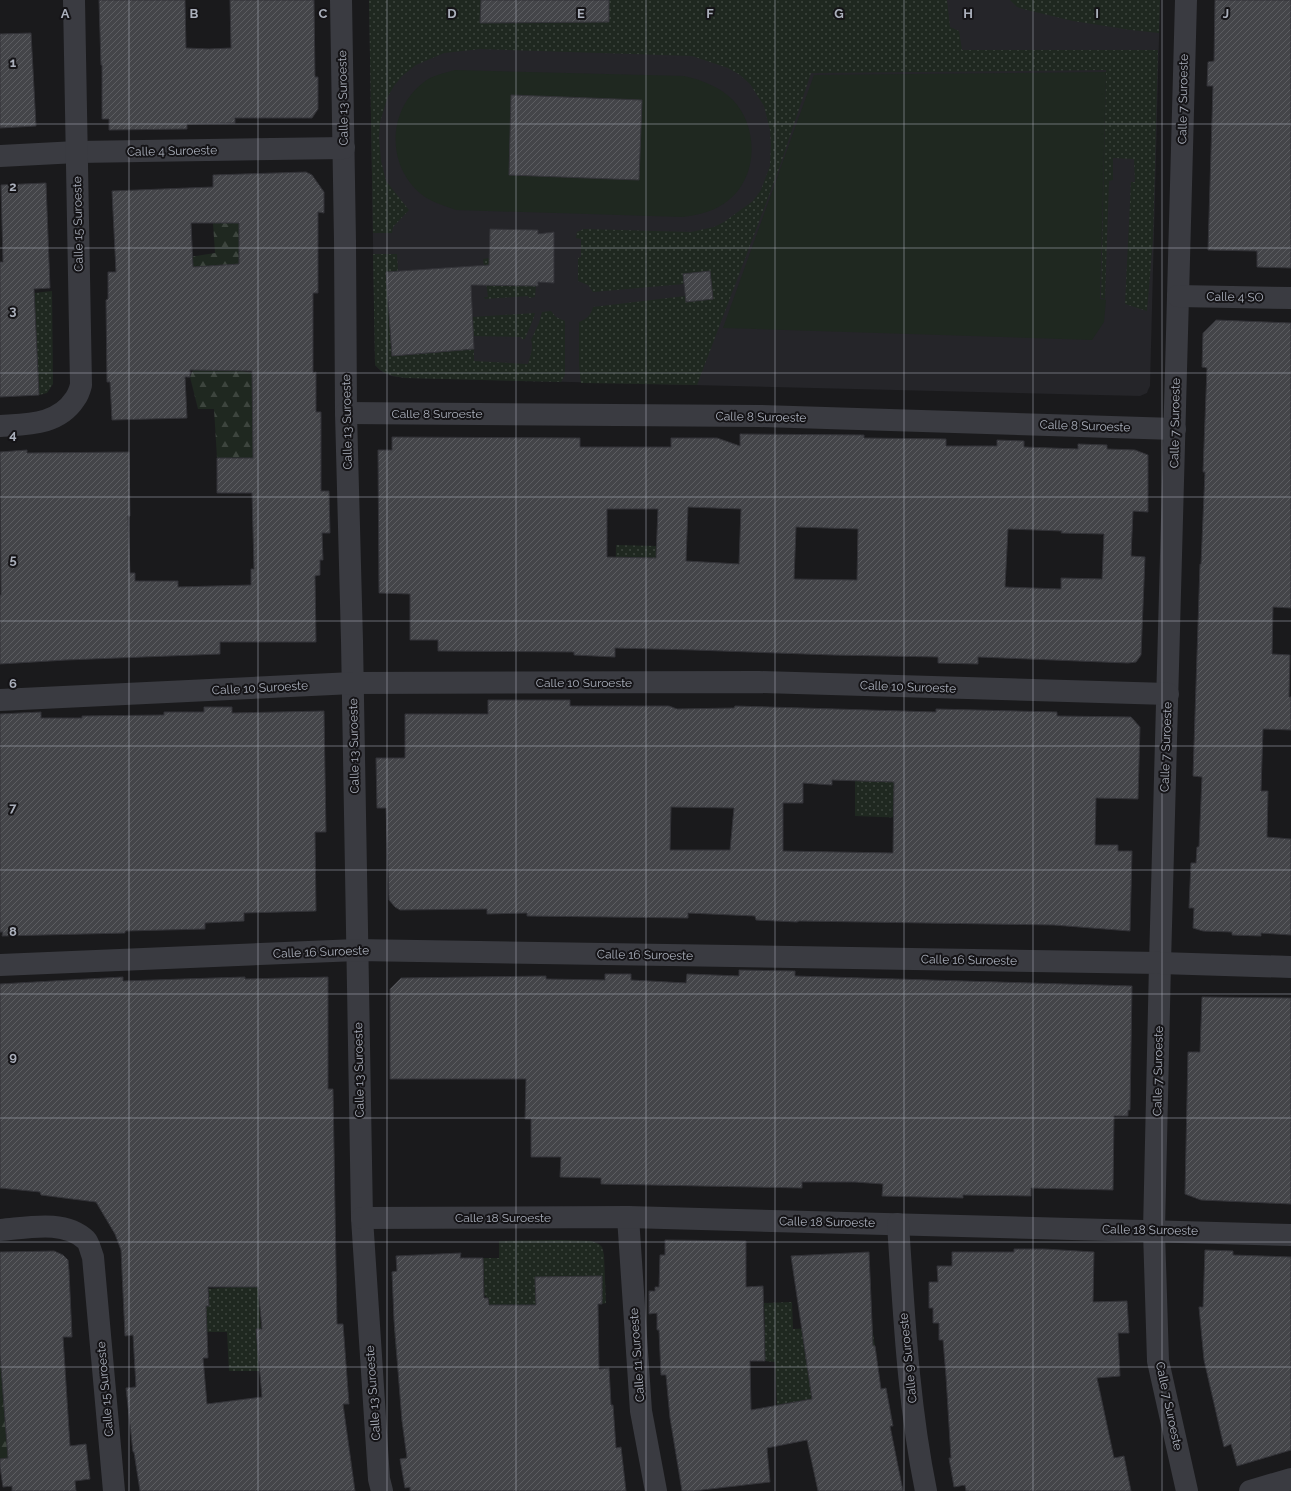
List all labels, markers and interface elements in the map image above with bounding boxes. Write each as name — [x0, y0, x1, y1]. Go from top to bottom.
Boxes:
text: A — [61, 6, 70, 21]
text: B — [190, 6, 199, 21]
text: C — [319, 6, 328, 21]
text: D — [447, 6, 457, 21]
text: E — [577, 6, 585, 21]
text: F — [706, 6, 714, 21]
text: G — [834, 6, 844, 21]
text: H — [963, 6, 973, 21]
text: I — [1095, 6, 1099, 21]
text: J — [1223, 6, 1229, 21]
street label: Calle 13 Suroeste — [335, 50, 351, 146]
street label: Calle 7 Suroeste — [1175, 54, 1191, 144]
text: 1 — [10, 55, 17, 70]
street label: Calle 4 Suroeste — [127, 143, 217, 159]
street label: Calle 15 Suroeste — [70, 176, 86, 272]
text: 2 — [9, 179, 17, 194]
street label: Calle 4 SO — [1206, 290, 1264, 304]
text: 3 — [9, 303, 17, 318]
street label: Calle 13 Suroeste — [339, 374, 355, 470]
street label: Calle 7 Suroeste — [1167, 378, 1183, 468]
street label: Calle 8 Suroeste — [392, 407, 482, 421]
street label: Calle 8 Suroeste — [715, 409, 807, 425]
street label: Calle 8 Suroeste — [1039, 417, 1131, 435]
text: 4 — [9, 427, 17, 442]
text: 5 — [9, 552, 17, 567]
text: 6 — [9, 676, 17, 691]
street label: Calle 10 Suroeste — [536, 676, 632, 690]
street label: Calle 10 Suroeste — [212, 678, 308, 698]
street label: Calle 10 Suroeste — [860, 678, 956, 696]
street label: Calle 13 Suroeste — [346, 698, 362, 794]
street label: Calle 7 Suroeste — [1157, 702, 1175, 792]
text: 7 — [9, 800, 17, 815]
text: 8 — [9, 924, 17, 939]
street label: Calle 16 Suroeste — [273, 943, 369, 961]
street label: Calle 16 Suroeste — [597, 947, 693, 963]
street label: Calle 16 Suroeste — [921, 952, 1017, 968]
street label: Calle 13 Suroeste — [351, 1022, 367, 1118]
street label: Calle 7 Suroeste — [1150, 1026, 1166, 1116]
text: 9 — [9, 1049, 17, 1064]
street label: Calle 18 Suroeste — [455, 1211, 551, 1225]
street label: Calle 18 Suroeste — [779, 1214, 875, 1230]
street label: Calle 18 Suroeste — [1102, 1222, 1198, 1238]
street label: Calle 11 Suroeste — [627, 1308, 647, 1402]
street label: Calle 9 Suroeste — [896, 1312, 920, 1404]
street label: Calle 15 Suroeste — [94, 1341, 116, 1437]
street label: Calle 13 Suroeste — [363, 1345, 383, 1441]
street label: Calle 7 Suroeste — [1153, 1360, 1185, 1452]

